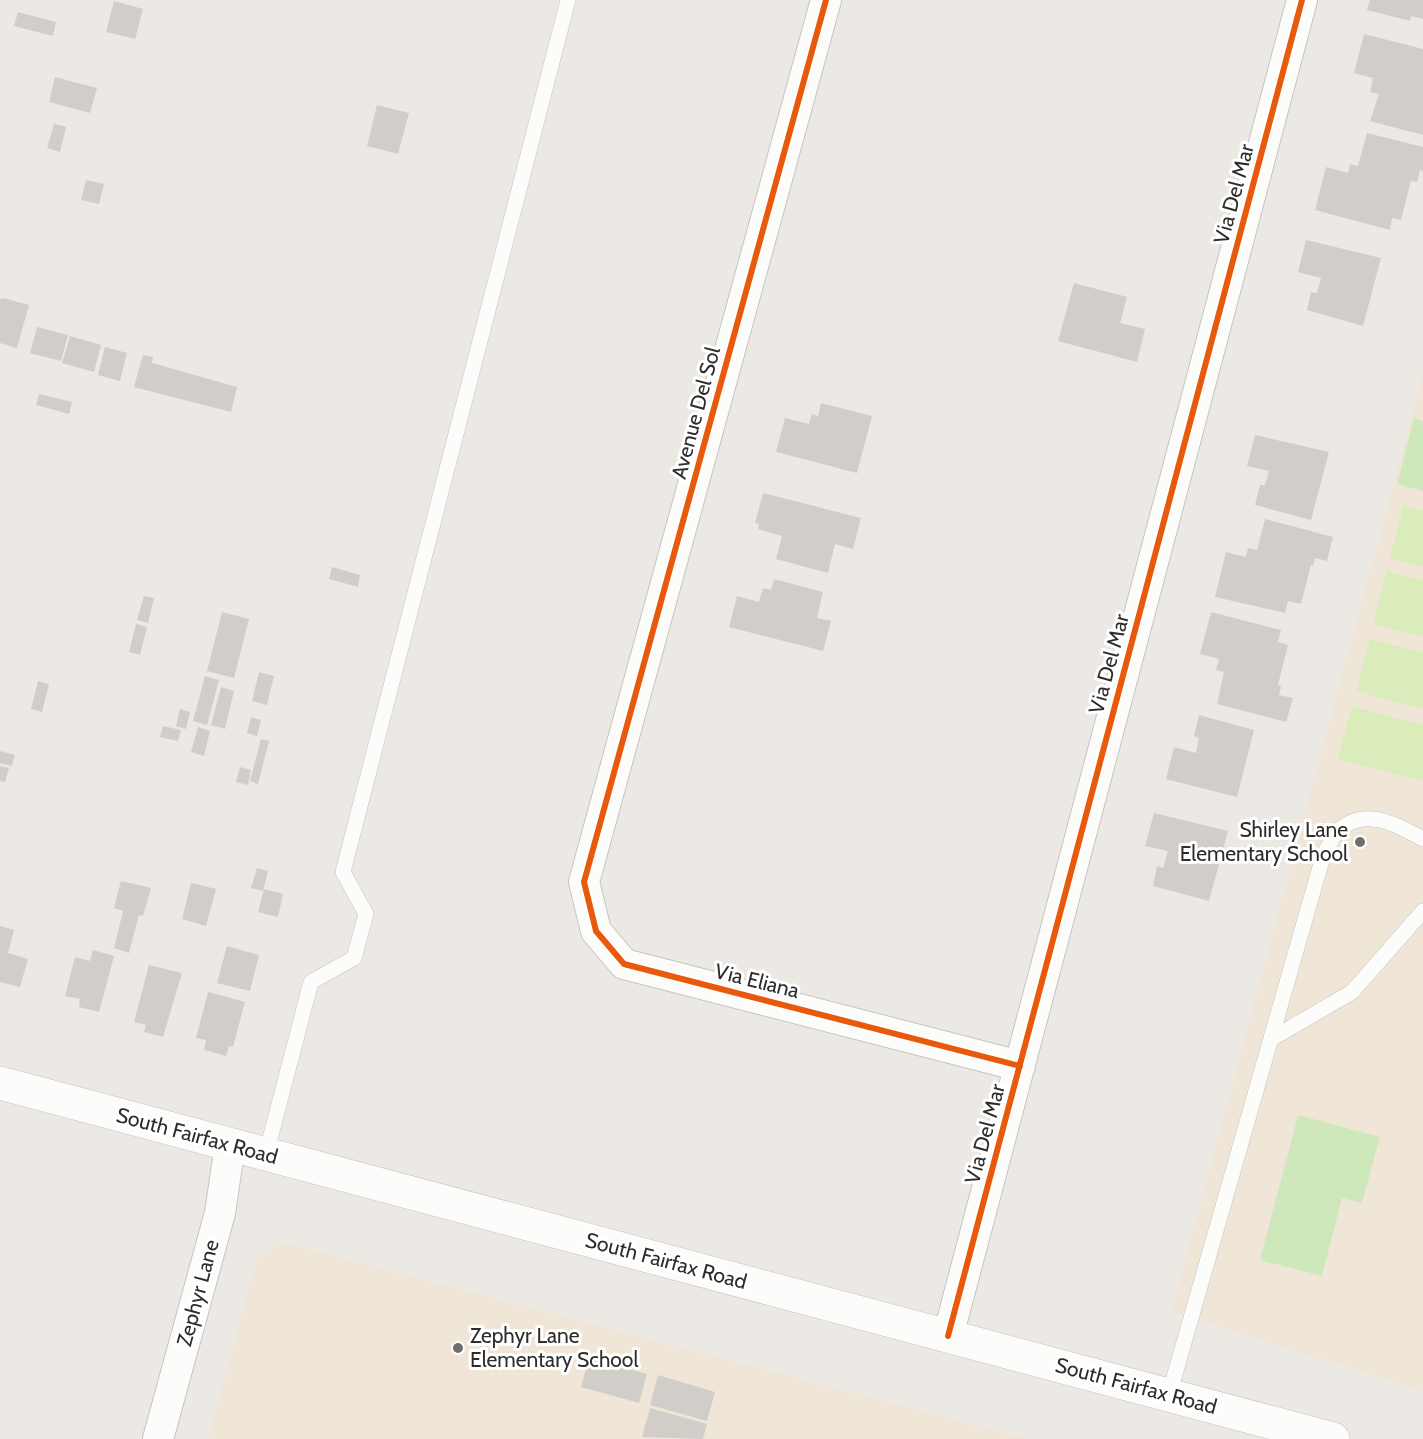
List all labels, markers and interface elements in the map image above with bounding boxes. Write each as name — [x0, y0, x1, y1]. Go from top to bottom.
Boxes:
street label: Via Del Mar — [1208, 141, 1259, 246]
street label: Avenue Del Sol — [666, 344, 725, 482]
street label: Via Del Mar — [1083, 611, 1134, 716]
place label: Shirley Lane Elementary School — [1180, 817, 1348, 866]
marker: Shirley Lane Elementary School — [1353, 835, 1367, 849]
street label: Via Eliana — [712, 958, 802, 1003]
street label: Via Del Mar — [959, 1081, 1010, 1186]
street label: South Fairfax Road — [114, 1102, 281, 1169]
street label: South Fairfax Road — [583, 1227, 750, 1294]
street label: Zephyr Lane — [171, 1237, 224, 1349]
place label: Zephyr Lane Elementary School — [470, 1323, 638, 1372]
marker: Zephyr Lane Elementary School — [451, 1341, 465, 1355]
street label: South Fairfax Road — [1053, 1352, 1220, 1419]

